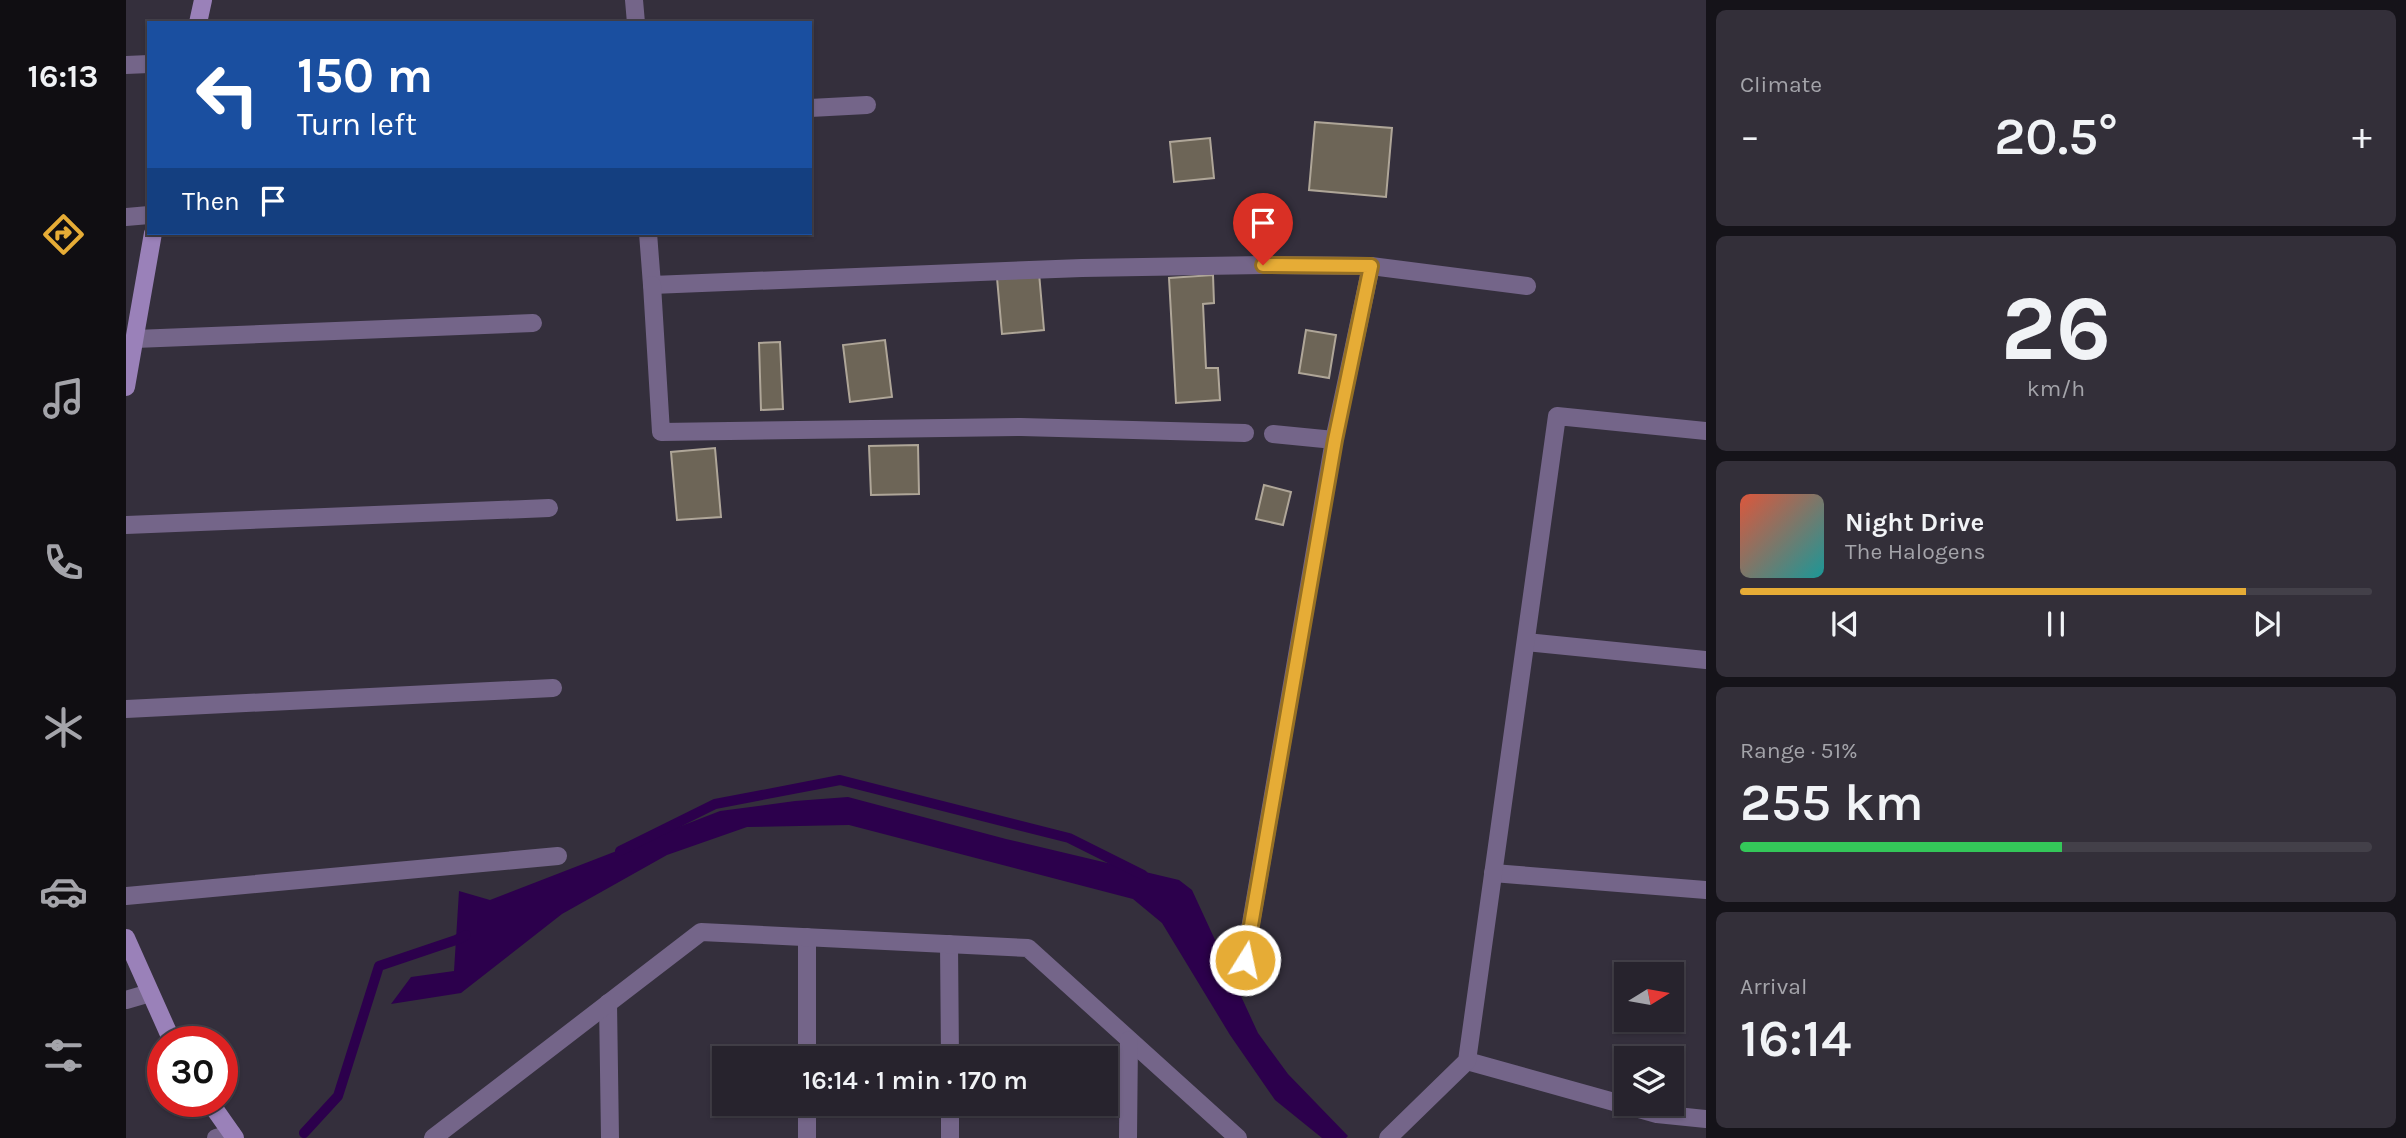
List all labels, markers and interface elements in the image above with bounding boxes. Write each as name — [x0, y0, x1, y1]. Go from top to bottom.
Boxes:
text: 150 m — [297, 47, 433, 104]
icon: left — [182, 49, 273, 140]
text: 16:13 — [28, 58, 98, 95]
text: Climate — [1740, 71, 1822, 98]
text: Turn left — [297, 106, 417, 143]
text: 20.5° — [1994, 106, 2118, 167]
text: − — [1740, 114, 1760, 159]
text: + — [2352, 114, 2372, 159]
icon: arrive — [254, 182, 292, 220]
text: Then — [182, 186, 240, 217]
pin — [1233, 193, 1293, 265]
icon: arrive — [1244, 204, 1282, 242]
icon: directions — [39, 210, 88, 259]
text: 26 — [2001, 276, 2111, 382]
icon: music — [39, 374, 88, 423]
text: km/h — [2027, 375, 2085, 402]
text: Night Drive — [1845, 507, 1984, 538]
icon: phone — [39, 538, 88, 587]
text: The Halogens — [1845, 538, 1985, 565]
icon: previous — [1826, 605, 1864, 643]
icon: pause — [2037, 605, 2075, 643]
icon: next — [2248, 605, 2286, 643]
icon: climate — [39, 703, 88, 752]
text: Range · 51% — [1740, 737, 1858, 764]
text: 255 km — [1740, 772, 1924, 833]
icon: car — [39, 867, 88, 916]
position arrow — [1208, 923, 1282, 997]
north arrow — [1614, 962, 1684, 1032]
map controls — [1614, 962, 1684, 1116]
text: Arrival — [1740, 973, 1807, 1000]
text: 16:14 — [1740, 1008, 1851, 1069]
speed limit sign: 30 — [147, 1026, 238, 1117]
icon: filters — [39, 1031, 88, 1080]
button: layers — [1614, 1046, 1684, 1116]
text: 16:14 · 1 min · 170 m — [802, 1065, 1028, 1096]

